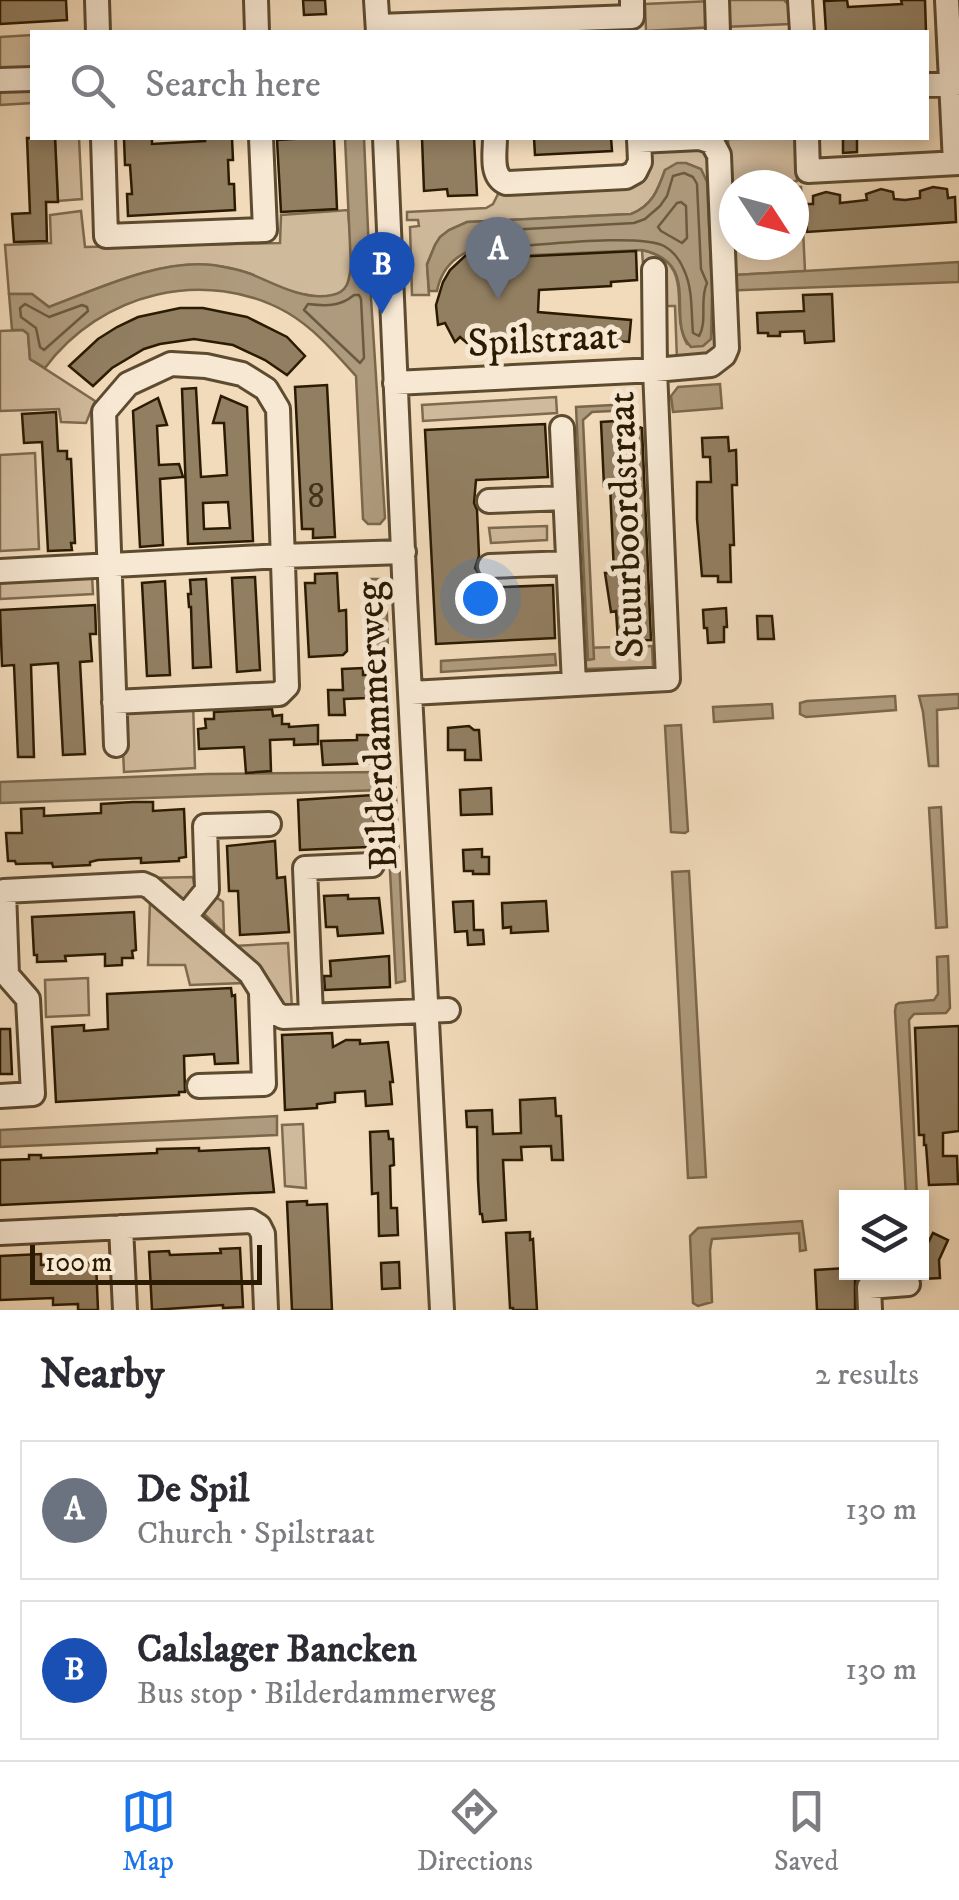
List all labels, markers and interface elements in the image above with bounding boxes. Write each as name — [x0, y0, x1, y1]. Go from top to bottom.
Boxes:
search box — [30, 30, 929, 140]
icon: search — [65, 58, 120, 113]
text: Search here — [145, 61, 321, 109]
north arrow — [719, 170, 809, 260]
pin: A — [466, 216, 530, 299]
pin: B — [350, 232, 414, 314]
street label: Spilstraat — [466, 312, 620, 370]
street label: Stuurboordstraat — [597, 390, 657, 659]
house number: 8 — [307, 475, 325, 519]
your location — [455, 573, 506, 624]
street label: Bilderdammerweg — [345, 580, 411, 871]
map controls — [839, 1190, 929, 1280]
button: layers — [839, 1190, 929, 1280]
scale bar — [30, 1240, 262, 1284]
text: 100 m — [45, 1245, 112, 1280]
text: Nearby — [40, 1349, 164, 1401]
text: 2 results — [815, 1355, 919, 1395]
text: De Spil — [137, 1466, 249, 1514]
text: A — [64, 1490, 85, 1530]
text: 130 m — [845, 1490, 917, 1530]
text: Church · Spilstraat — [137, 1514, 375, 1554]
text: Calslager Bancken — [137, 1626, 417, 1674]
text: B — [64, 1650, 85, 1690]
text: 130 m — [845, 1650, 917, 1690]
text: Bus stop · Bilderdammerweg — [137, 1674, 495, 1714]
tab: Map — [121, 1784, 176, 1879]
tab: Directions — [417, 1784, 533, 1879]
tab: Saved — [774, 1784, 838, 1879]

